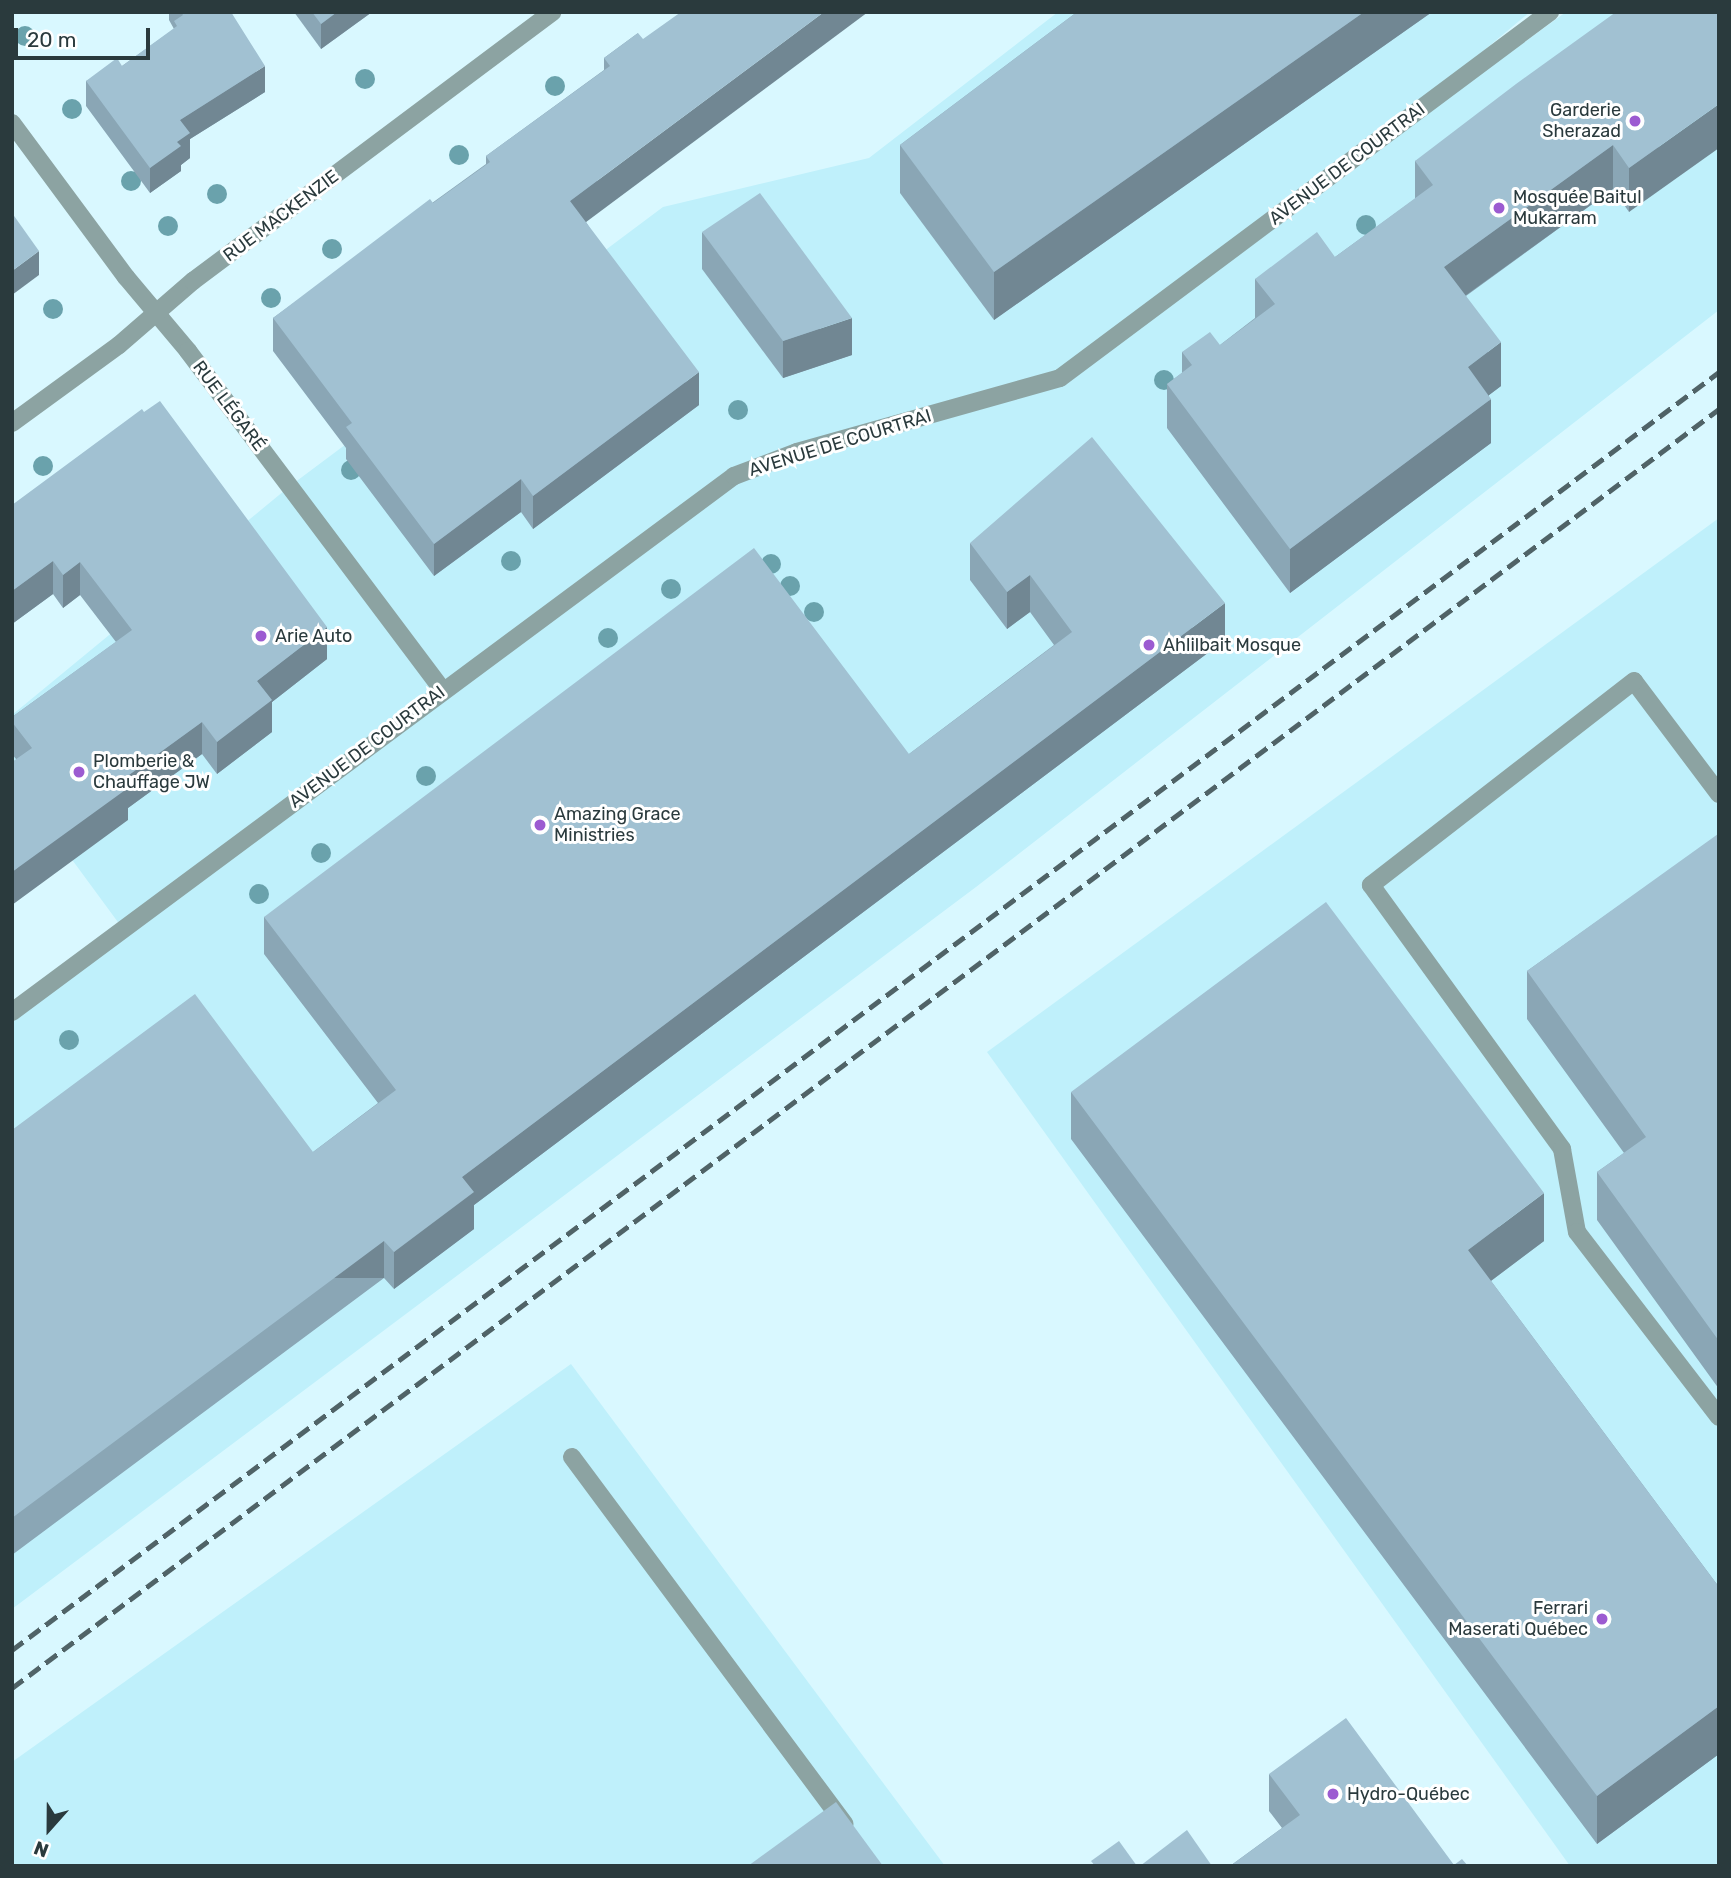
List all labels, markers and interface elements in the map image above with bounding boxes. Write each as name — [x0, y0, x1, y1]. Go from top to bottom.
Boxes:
scale bar — [18, 14, 154, 58]
text: 20 m — [27, 27, 76, 52]
street label: AVENUE DE COURTRAI — [1265, 98, 1429, 230]
place label: Garderie Sherazad — [1542, 100, 1621, 142]
marker: Garderie Sherazad — [1627, 113, 1643, 129]
street label: RUE MACKENZIE — [219, 166, 343, 266]
place label: Mosquée Baitul Mukarram — [1513, 187, 1642, 230]
marker: Mosquée Baitul Mukarram — [1491, 200, 1507, 216]
street label: RUE LÉGARÉ — [188, 357, 270, 455]
street label: AVENUE DE COURTRAI — [746, 405, 934, 481]
place label: Arie Auto — [275, 625, 353, 647]
marker: Arie Auto — [253, 628, 269, 644]
place label: Ahlilbait Mosque — [1163, 634, 1301, 656]
marker: Ahlilbait Mosque — [1141, 637, 1157, 653]
street label: AVENUE DE COURTRAI — [285, 681, 449, 813]
place label: Plomberie & Chauffage JW — [93, 751, 210, 794]
marker: Plomberie & Chauffage JW — [71, 764, 87, 780]
place label: Amazing Grace Ministries — [554, 804, 680, 846]
marker: Amazing Grace Ministries — [532, 817, 548, 833]
place label: Ferrari Maserati Québec — [1448, 1598, 1588, 1640]
marker: Ferrari Maserati Québec — [1594, 1611, 1610, 1627]
place label: Hydro-Québec — [1347, 1783, 1470, 1805]
marker: Hydro-Québec — [1325, 1786, 1341, 1802]
north arrow — [14, 1794, 84, 1864]
text: N — [31, 1836, 52, 1862]

